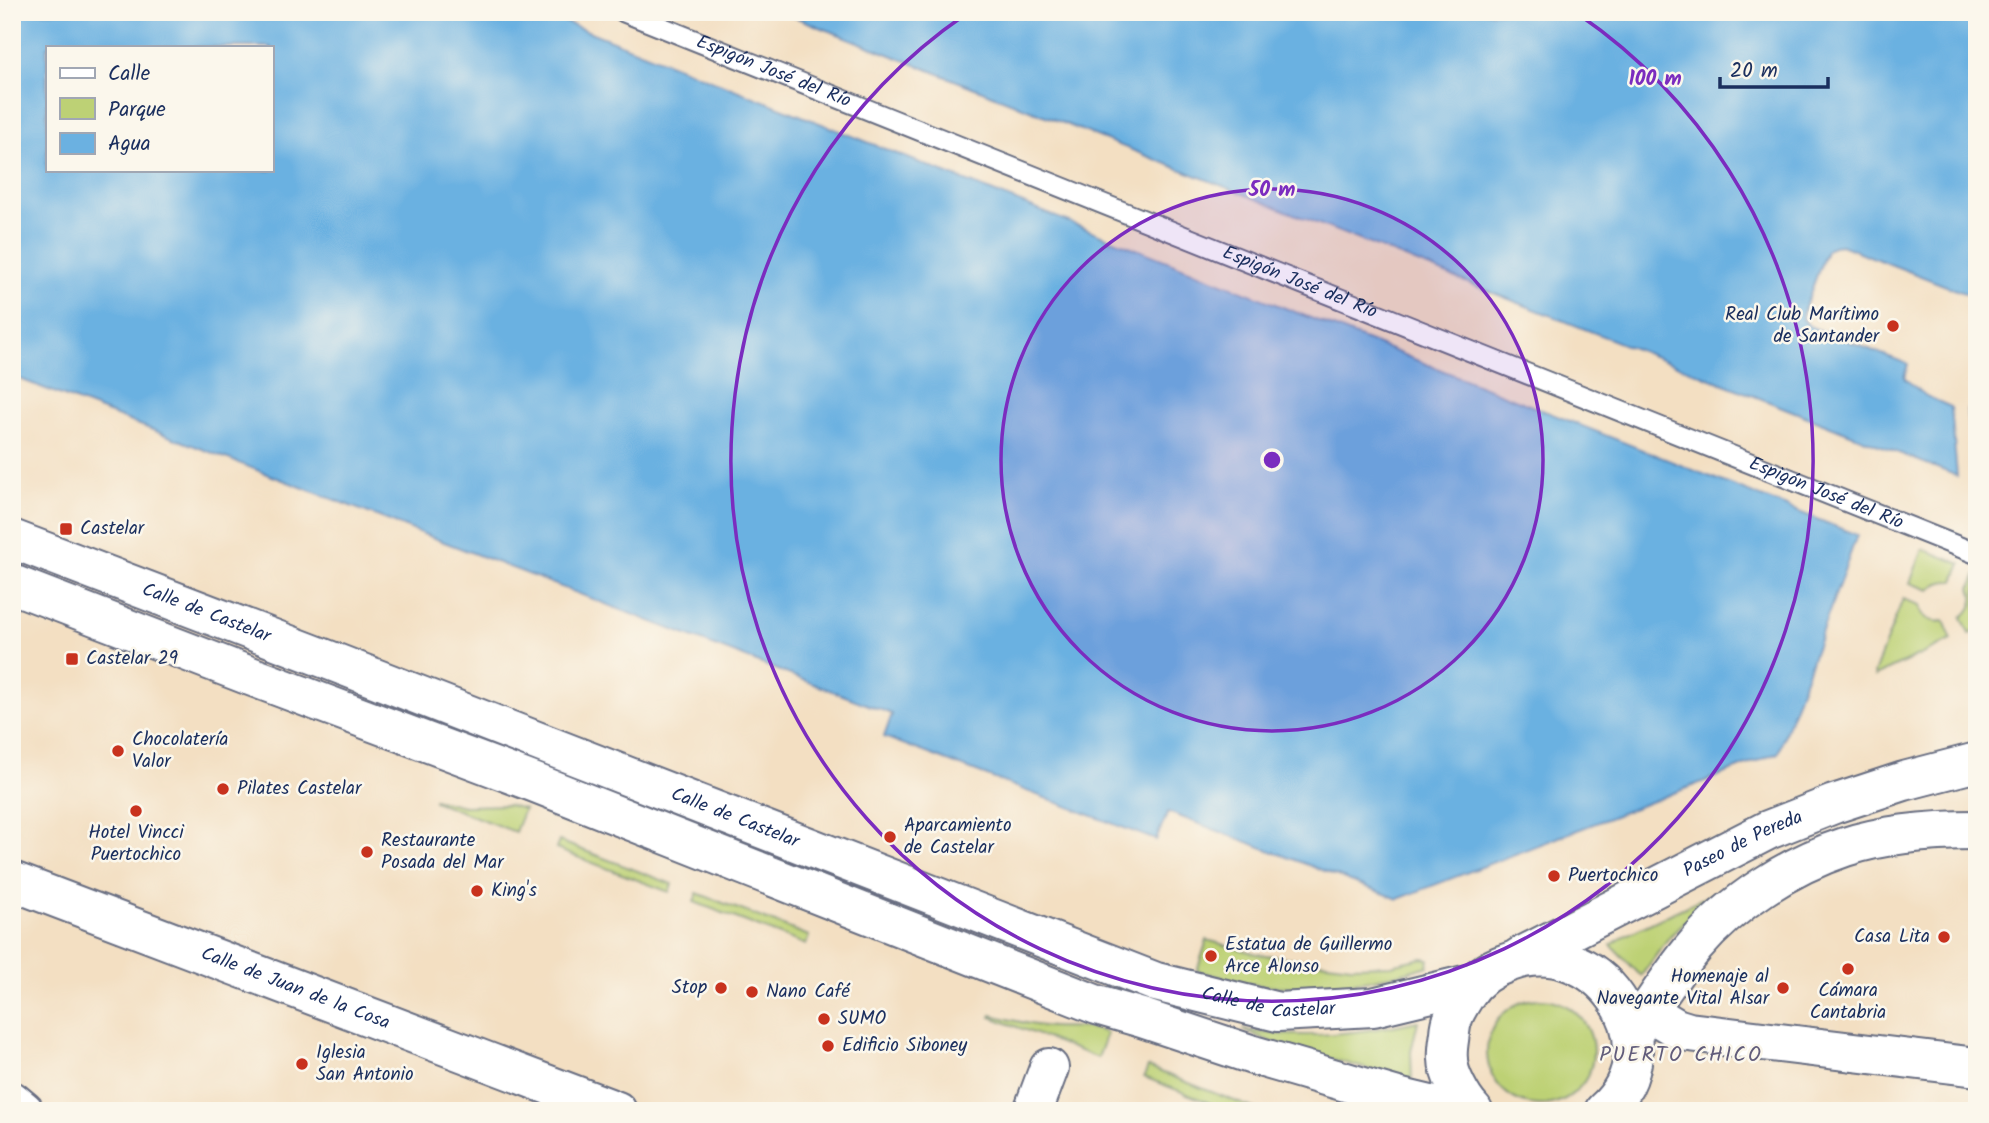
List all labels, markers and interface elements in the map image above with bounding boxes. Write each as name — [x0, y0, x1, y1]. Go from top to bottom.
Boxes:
street label: Espigón José del Río — [692, 27, 855, 116]
legend — [46, 46, 273, 172]
scale bar — [1720, 46, 1828, 90]
text: 20 m — [1730, 55, 1778, 88]
text: Calle — [108, 58, 151, 91]
text: 100 m — [1628, 63, 1682, 96]
text: Parque — [108, 94, 166, 127]
text: Agua — [108, 128, 151, 161]
text: 50 m — [1248, 174, 1295, 207]
street label: Espigón José del Río — [1218, 238, 1382, 327]
place label: Real Club Marítimo de Santander — [1725, 300, 1881, 352]
marker: Real Club Marítimo de Santander — [1885, 318, 1901, 334]
centre of rings — [1260, 448, 1284, 472]
street label: Espigón José del Río — [1744, 449, 1908, 538]
place label: Castelar — [80, 514, 146, 544]
marker: Castelar — [58, 521, 74, 537]
street label: Calle de Castelar — [138, 575, 277, 652]
place label: Castelar 29 — [86, 644, 178, 674]
marker: Castelar 29 — [64, 651, 80, 667]
place label: Chocolatería Valor — [132, 725, 228, 777]
marker: Chocolatería Valor — [110, 743, 126, 759]
place label: Pilates Castelar — [237, 774, 363, 804]
street label: Calle de Castelar — [666, 780, 805, 857]
marker: Pilates Castelar — [215, 781, 231, 797]
marker: Hotel Vincci Puertochico — [128, 803, 144, 819]
street label: Paseo de Pereda — [1678, 803, 1807, 886]
place label: Aparcamiento de Castelar — [904, 811, 1011, 863]
place label: Hotel Vincci Puertochico — [88, 818, 185, 870]
place label: Restaurante Posada del Mar — [381, 826, 505, 878]
marker: Aparcamiento de Castelar — [882, 829, 898, 845]
marker: Restaurante Posada del Mar — [359, 844, 375, 860]
place label: Puertochico — [1568, 861, 1658, 891]
marker: Puertochico — [1546, 868, 1562, 884]
place label: King's — [491, 876, 537, 906]
marker: King's — [469, 883, 485, 899]
place label: Casa Lita — [1854, 922, 1930, 952]
marker: Casa Lita — [1936, 929, 1952, 945]
place label: Estatua de Guillermo Arce Alonso — [1225, 930, 1392, 982]
street label: Calle de Juan de la Cosa — [196, 939, 394, 1038]
marker: Estatua de Guillermo Arce Alonso — [1203, 948, 1219, 964]
marker: Cámara Cantabria — [1840, 961, 1856, 977]
place label: Homenaje al Navegante Vital Alsar — [1596, 962, 1771, 1014]
place label: Stop — [672, 973, 707, 1003]
place label: Cámara Cantabria — [1810, 976, 1886, 1028]
place label: Nano Café — [766, 977, 851, 1007]
street label: Calle de Castelar — [1198, 979, 1338, 1028]
marker: Stop — [713, 980, 729, 996]
marker: Homenaje al Navegante Vital Alsar — [1775, 980, 1791, 996]
marker: Nano Café — [744, 984, 760, 1000]
place label: SUMO — [838, 1004, 886, 1034]
marker: SUMO — [816, 1011, 832, 1027]
place label: Edificio Siboney — [842, 1031, 968, 1061]
place label: Iglesia San Antonio — [316, 1038, 414, 1090]
marker: Edificio Siboney — [820, 1038, 836, 1054]
district label: PUERTO CHICO — [1599, 1039, 1763, 1072]
marker: Iglesia San Antonio — [294, 1056, 310, 1072]

